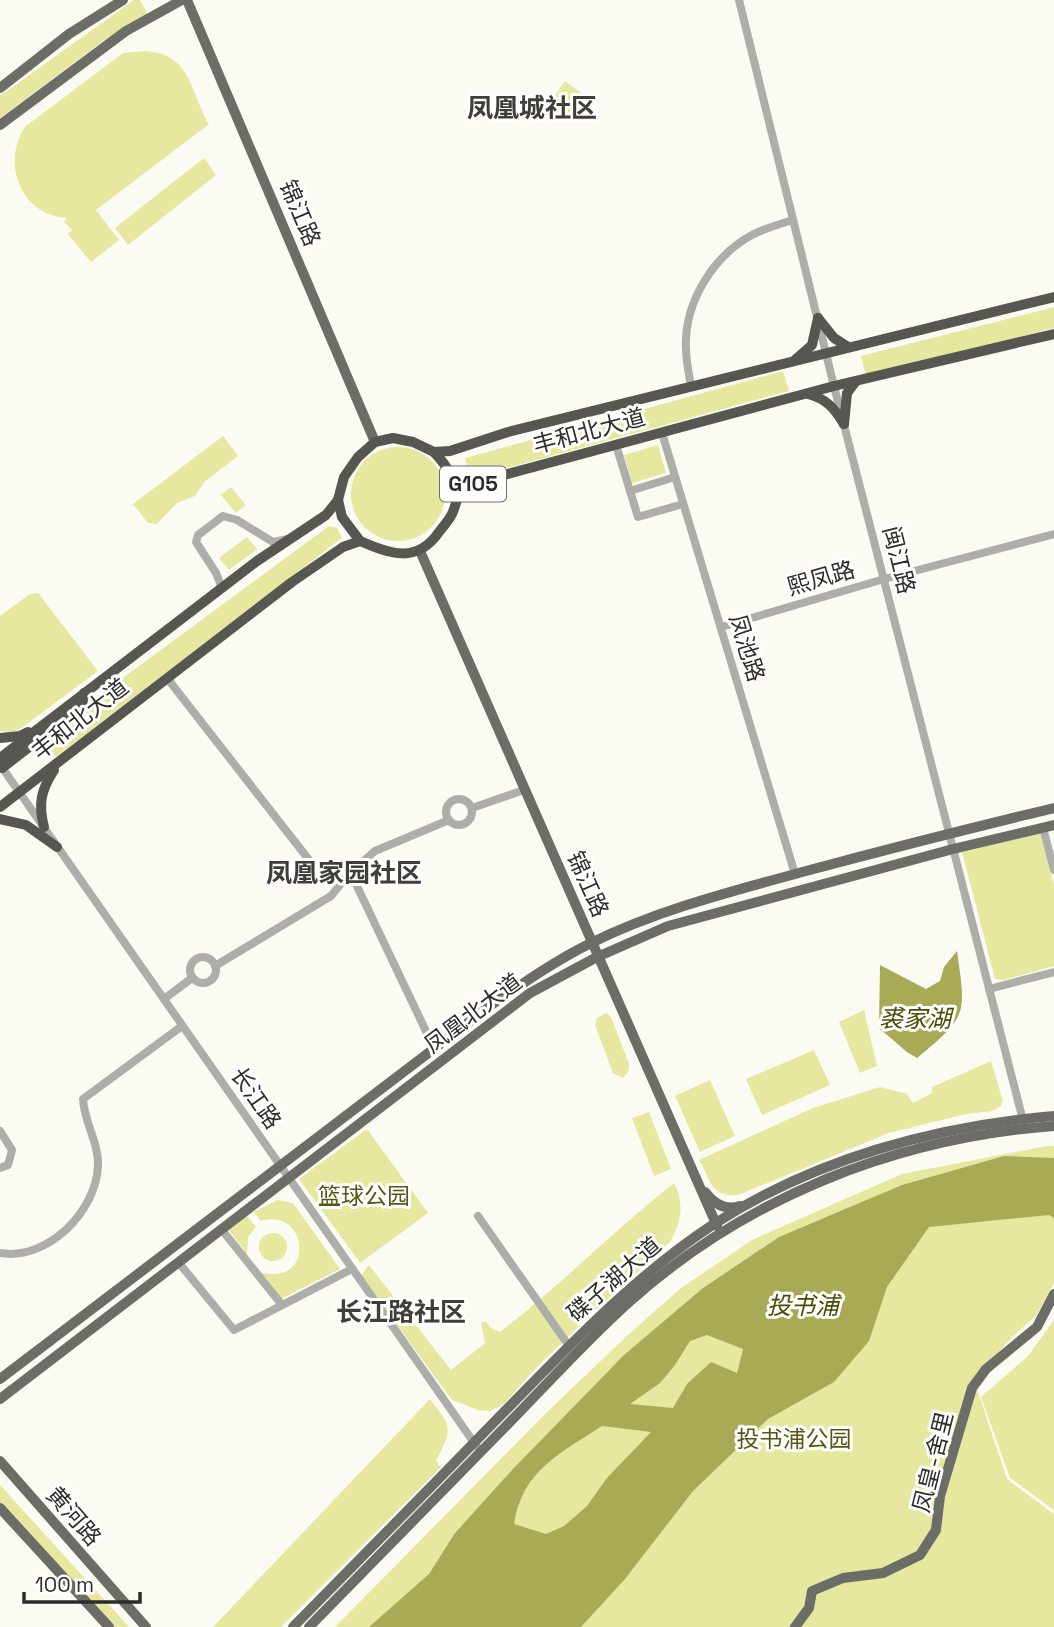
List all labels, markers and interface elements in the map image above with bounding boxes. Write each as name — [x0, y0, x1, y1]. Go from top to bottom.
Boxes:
district label: 凤凰城社区 — [467, 91, 597, 125]
street label: 锦江路 — [273, 175, 327, 251]
street label: 丰和北大道 — [530, 402, 648, 460]
road number: G105 — [440, 466, 506, 502]
street label: 闽江路 — [876, 523, 922, 597]
street label: 熙凤路 — [784, 554, 858, 602]
street label: 凤池路 — [723, 611, 771, 685]
street label: 丰和北大道 — [25, 672, 135, 766]
street label: 锦江路 — [560, 846, 616, 922]
district label: 凤凰家园社区 — [266, 856, 422, 890]
street label: 凤凰北大道 — [418, 966, 528, 1060]
water label: 裘家湖 — [879, 1003, 955, 1034]
street label: 长江路 — [224, 1061, 288, 1135]
park label: 篮球公园 — [318, 1181, 410, 1211]
street label: 碟子湖大道 — [561, 1230, 667, 1328]
water label: 投书浦 — [767, 1290, 843, 1321]
district label: 长江路社区 — [336, 1295, 466, 1329]
street label: 凤皇-舍里 — [906, 1409, 960, 1515]
park label: 投书浦公园 — [737, 1424, 852, 1454]
street label: 黄河路 — [40, 1480, 108, 1552]
scale bar — [24, 1560, 140, 1604]
text: 100 m — [35, 1571, 94, 1598]

